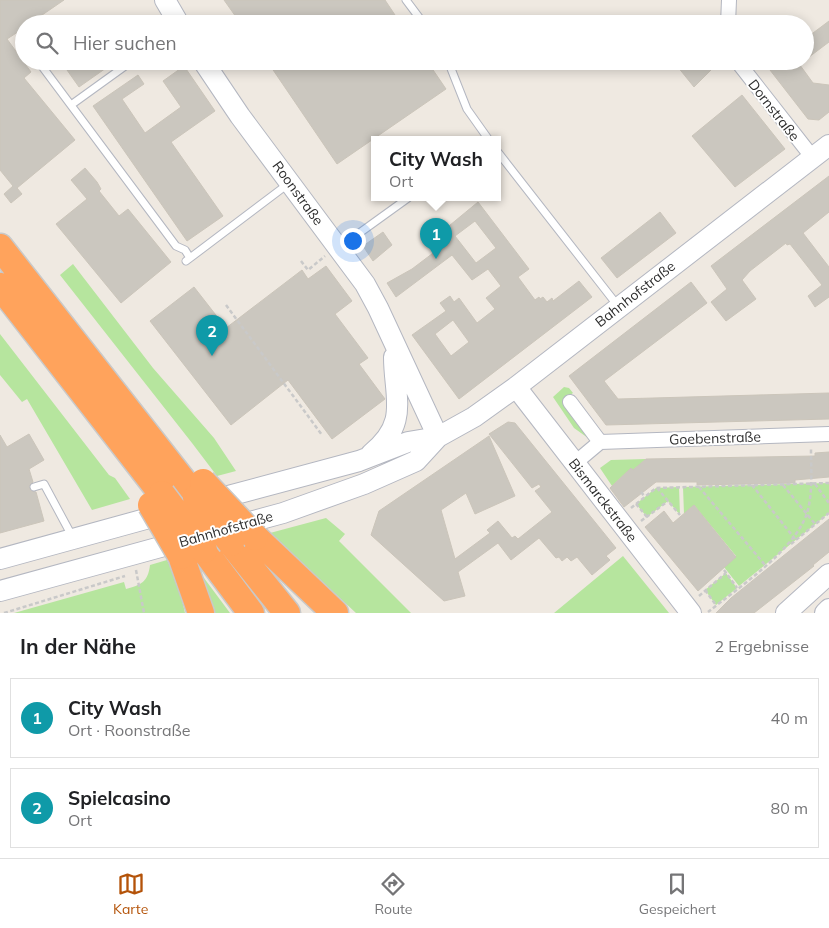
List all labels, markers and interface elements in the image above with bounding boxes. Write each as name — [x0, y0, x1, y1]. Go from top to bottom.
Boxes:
search box — [15, 15, 814, 70]
icon: search — [33, 29, 61, 57]
text: Hier suchen — [73, 31, 177, 55]
street label: Dornstraße — [744, 76, 804, 144]
popup — [371, 136, 501, 201]
text: City Wash — [389, 147, 483, 171]
street label: Roonstraße — [269, 157, 327, 229]
text: Ort — [389, 171, 413, 191]
pin: 1 — [420, 218, 452, 259]
your location — [340, 228, 366, 254]
street label: Bahnhofstraße — [591, 257, 679, 331]
pin: 2 — [196, 315, 228, 356]
street label: Goebenstraße — [669, 427, 761, 449]
street label: Bismarckstraße — [565, 455, 641, 545]
street label: Bahnhofstraße — [177, 507, 275, 551]
text: In der Nähe — [20, 633, 136, 659]
text: 2 Ergebnisse — [714, 636, 809, 656]
text: City Wash — [68, 696, 162, 720]
text: 1 — [32, 708, 42, 728]
text: 40 m — [771, 708, 808, 728]
text: Ort · Roonstraße — [68, 720, 190, 740]
text: Spielcasino — [68, 786, 171, 810]
text: 2 — [32, 798, 42, 818]
text: 80 m — [771, 798, 808, 818]
text: Ort — [68, 810, 92, 830]
tab: Karte — [113, 870, 148, 918]
tab: Route — [374, 870, 412, 918]
tab: Gespeichert — [639, 870, 716, 918]

